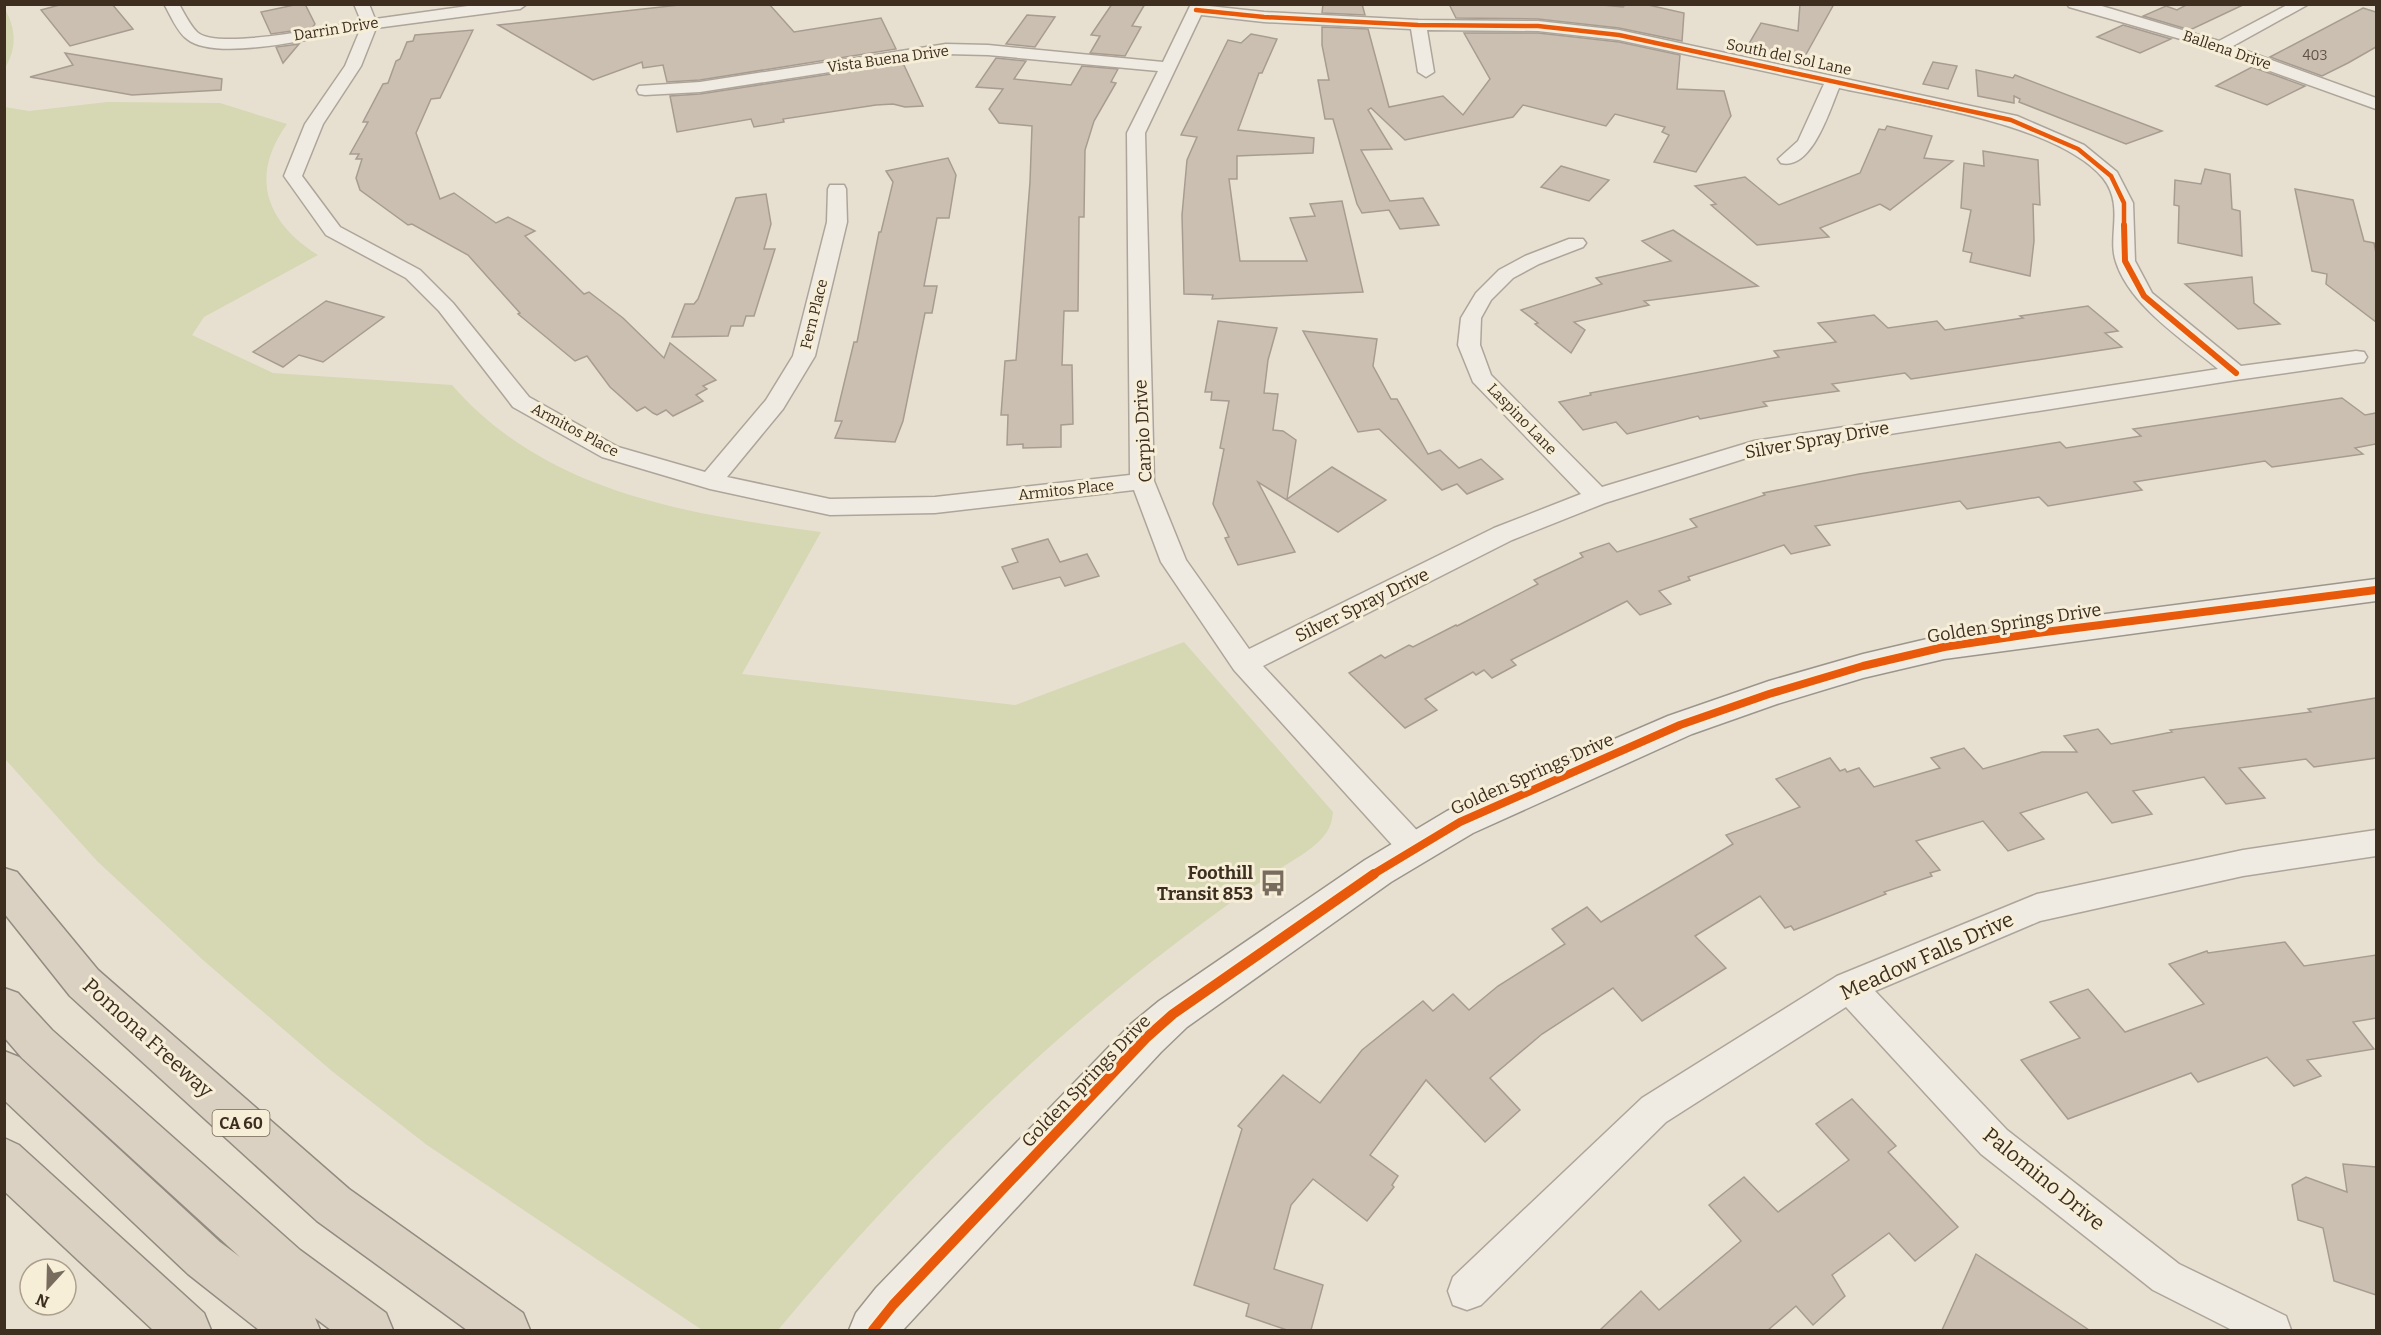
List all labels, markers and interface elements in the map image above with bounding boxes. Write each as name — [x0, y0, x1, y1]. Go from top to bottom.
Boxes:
street label: Darrin Drive — [292, 13, 380, 45]
street label: Ballena Drive — [2181, 27, 2273, 73]
street label: South del Sol Lane — [1725, 35, 1853, 79]
street label: Vista Buena Drive — [826, 42, 950, 76]
house number: 403 — [2302, 47, 2328, 64]
street label: Fern Place — [797, 277, 831, 351]
street label: Carpio Drive — [1129, 379, 1157, 483]
street label: Laspino Lane — [1484, 380, 1560, 458]
street label: Armitos Place — [528, 399, 622, 461]
street label: Silver Spray Drive — [1743, 416, 1891, 464]
street label: Armitos Place — [1017, 476, 1115, 504]
street label: Silver Spray Drive — [1292, 563, 1432, 647]
street label: Golden Springs Drive — [1925, 598, 2103, 648]
street label: Golden Springs Drive — [1447, 728, 1617, 820]
place label: Foothill Transit 853 — [1157, 862, 1253, 905]
bus stop icon: Foothill Transit 853 — [1258, 868, 1288, 898]
street label: Meadow Falls Drive — [1836, 906, 2018, 1006]
street label: Pomona Freeway — [77, 973, 219, 1104]
street label: Golden Springs Drive — [1017, 1010, 1155, 1152]
road number: CA 60 — [212, 1110, 270, 1136]
street label: Palomino Drive — [1978, 1122, 2110, 1236]
north arrow — [18, 1257, 78, 1317]
text: N — [33, 1289, 52, 1312]

